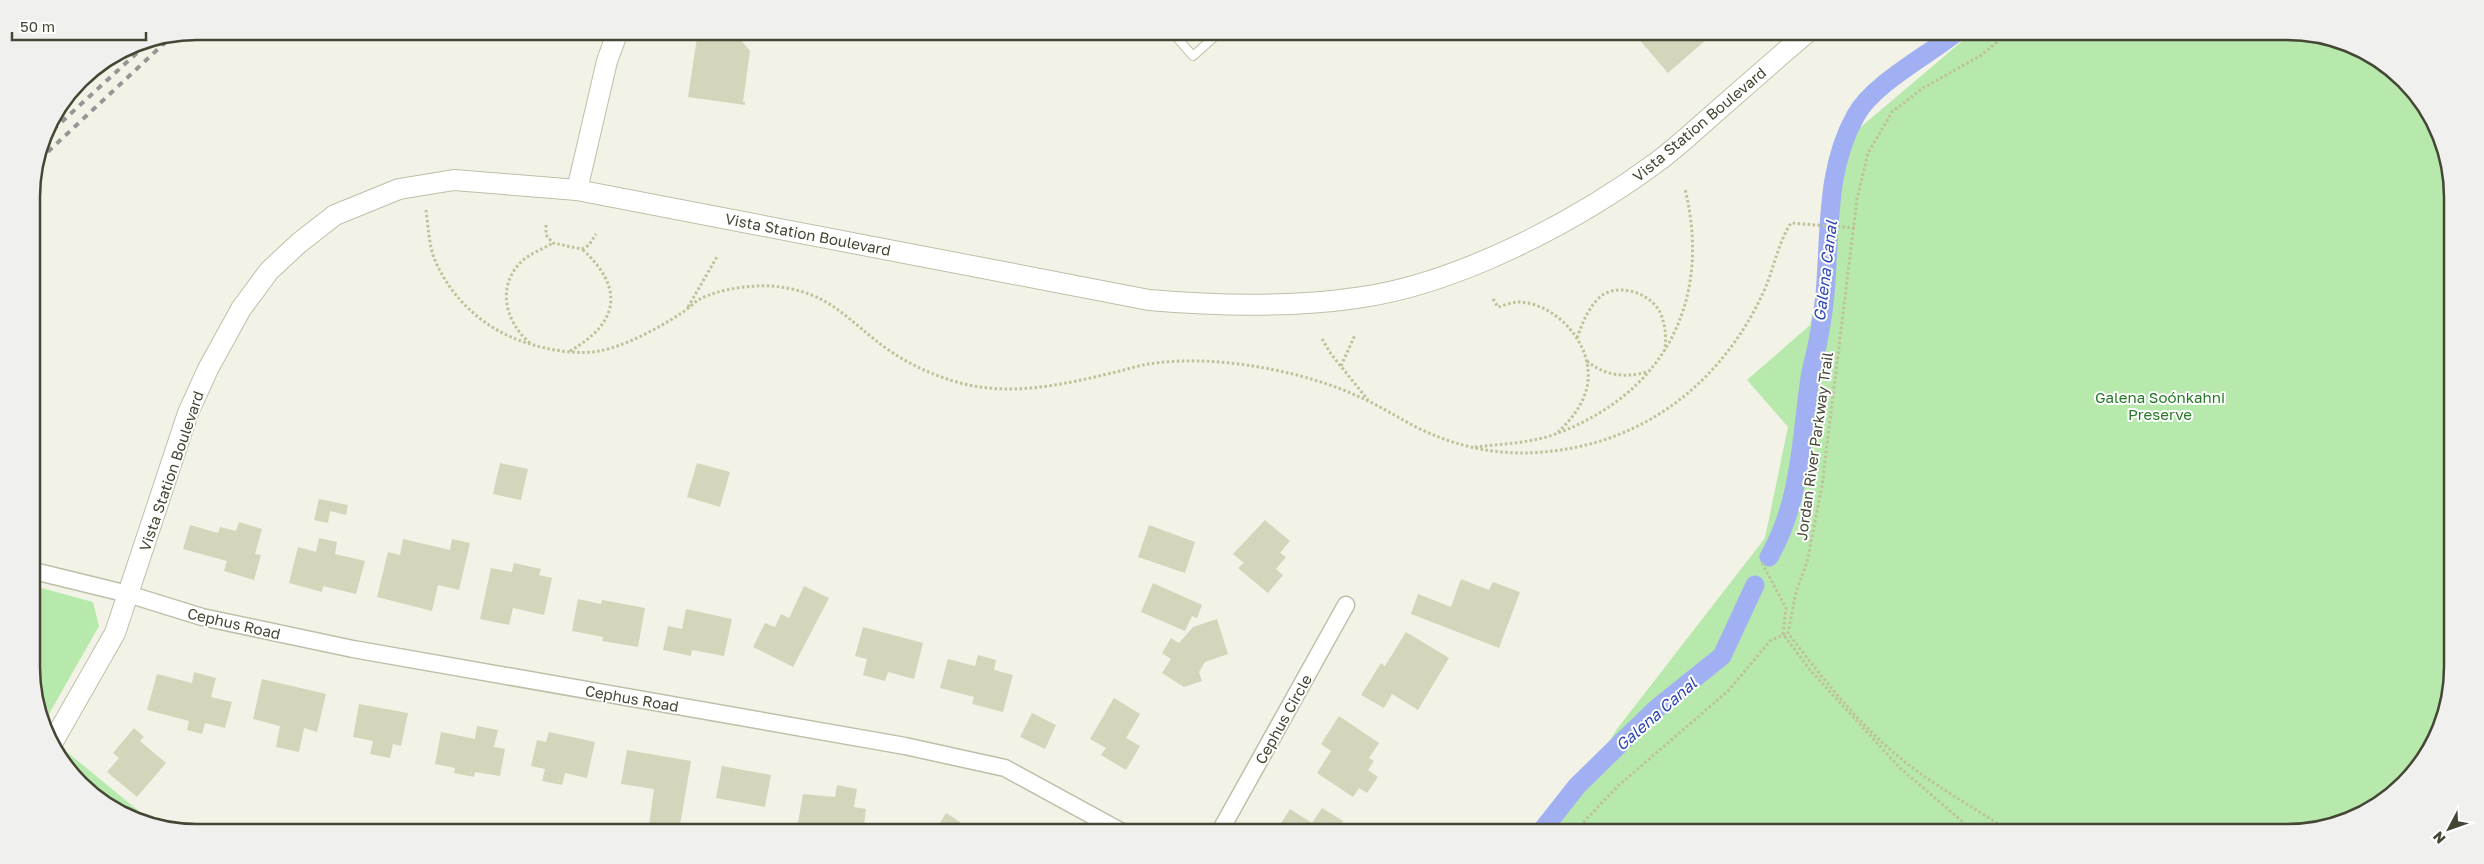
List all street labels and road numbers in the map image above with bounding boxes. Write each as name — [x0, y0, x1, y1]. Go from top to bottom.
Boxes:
street label: Vista Station Boulevard — [1629, 63, 1769, 185]
street label: Vista Station Boulevard — [724, 209, 892, 259]
street label: Jordan River Parkway Trail — [1792, 350, 1836, 541]
street label: Vista Station Boulevard — [135, 388, 207, 554]
street label: Cephus Road — [186, 604, 282, 642]
street label: Cephus Circle — [1251, 671, 1315, 767]
street label: Cephus Road — [584, 681, 680, 715]

